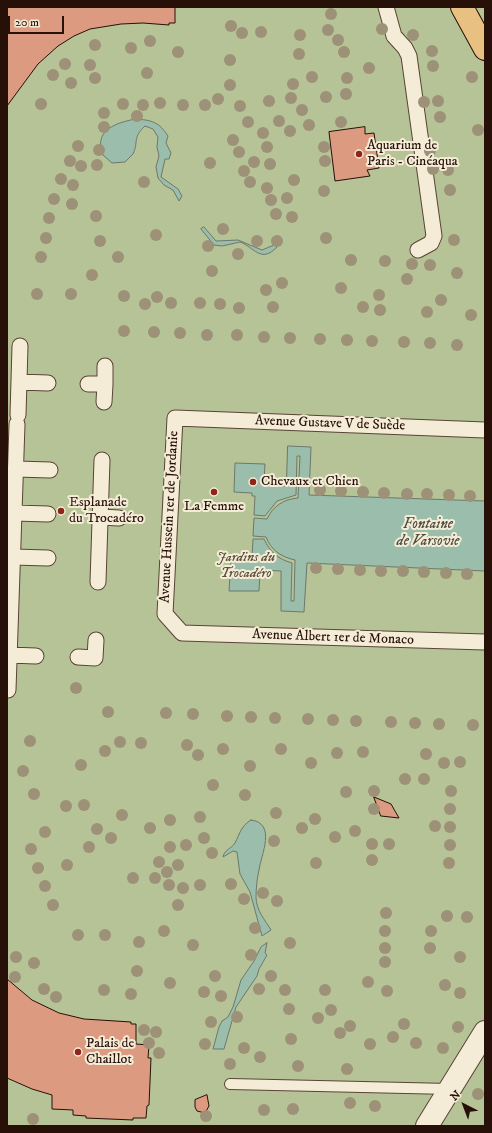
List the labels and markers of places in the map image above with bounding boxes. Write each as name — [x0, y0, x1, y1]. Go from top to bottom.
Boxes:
place label: Aquarium de Paris - Cinéaqua — [367, 138, 458, 170]
marker: Aquarium de Paris - Cinéaqua — [354, 149, 364, 159]
place label: Chevaux et Chien — [261, 474, 359, 490]
marker: Chevaux et Chien — [248, 477, 258, 487]
marker: La Femme — [209, 487, 219, 497]
place label: Esplanade du Trocadéro — [69, 495, 144, 528]
place label: La Femme — [184, 499, 244, 515]
marker: Esplanade du Trocadéro — [56, 506, 66, 516]
place label: Palais de Chaillot — [86, 1036, 134, 1068]
marker: Palais de Chaillot — [73, 1047, 83, 1057]

